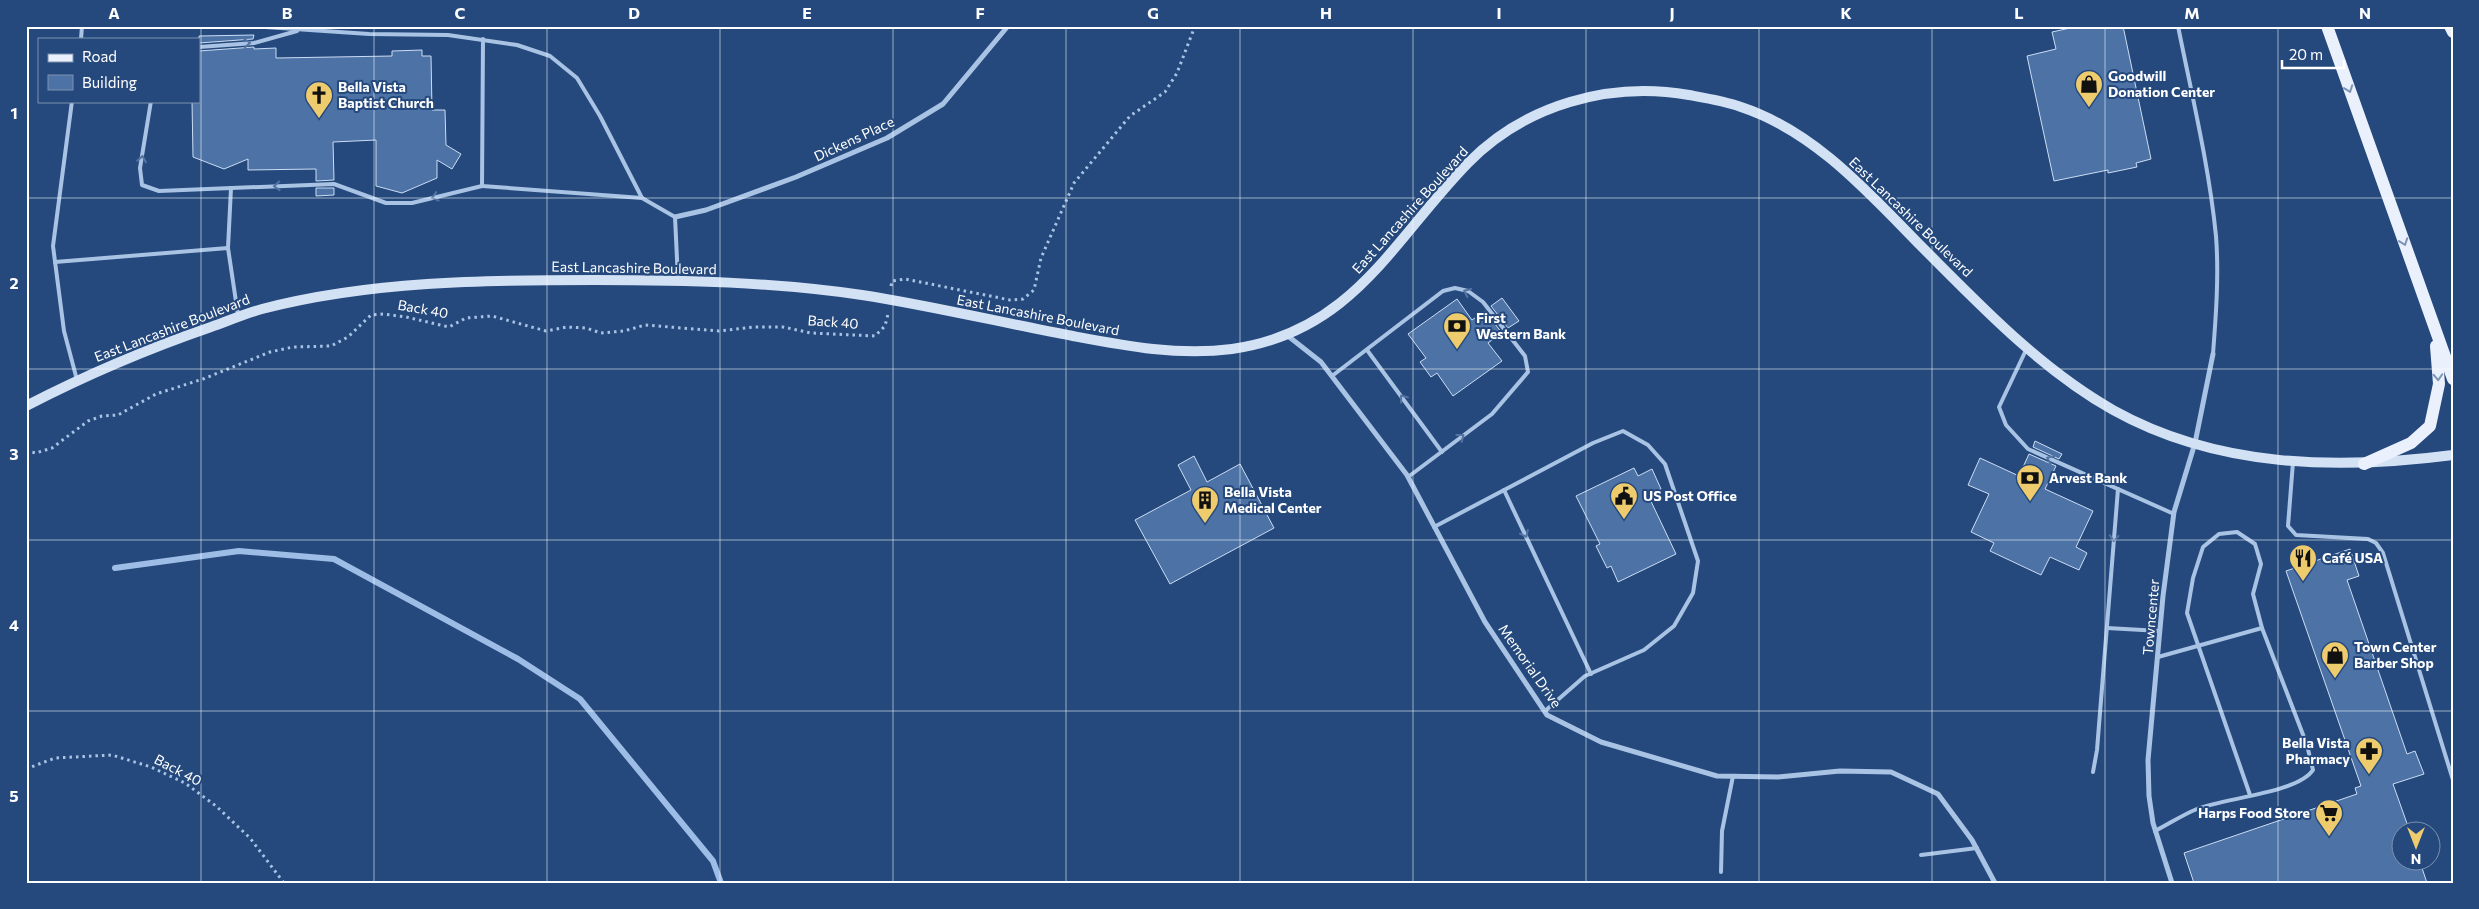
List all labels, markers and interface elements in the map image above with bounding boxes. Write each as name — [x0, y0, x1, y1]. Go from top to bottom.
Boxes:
text: A — [108, 3, 120, 22]
text: B — [282, 3, 293, 22]
text: C — [455, 3, 466, 22]
text: D — [628, 3, 640, 22]
text: E — [802, 3, 812, 22]
text: F — [975, 3, 985, 22]
text: G — [1147, 3, 1159, 22]
text: H — [1320, 3, 1332, 22]
text: I — [1496, 3, 1502, 22]
text: J — [1669, 3, 1675, 22]
text: K — [1840, 3, 1852, 22]
text: L — [2014, 3, 2024, 22]
text: M — [2184, 3, 2200, 22]
text: N — [2359, 3, 2371, 22]
legend — [38, 38, 200, 102]
one-way arrow — [244, 38, 252, 49]
scale bar — [2282, 38, 2344, 70]
text: 20 m — [2289, 45, 2323, 63]
text: Road — [82, 47, 117, 65]
place label: Goodwill Donation Center — [2108, 67, 2215, 100]
shop icon: Goodwill Donation Center — [2074, 69, 2104, 108]
text: Building — [82, 73, 137, 91]
place label: Bella Vista Baptist Church — [338, 78, 434, 111]
church icon: Bella Vista Baptist Church — [304, 80, 334, 119]
one-way arrow — [2343, 84, 2353, 92]
text: 1 — [10, 103, 18, 122]
street label: Dickens Place — [811, 113, 897, 165]
street label: East Lancashire Boulevard — [1348, 143, 1471, 277]
street label: East Lancashire Boulevard — [1846, 153, 1977, 280]
one-way arrow — [136, 154, 147, 162]
one-way arrow — [273, 180, 281, 191]
one-way arrow — [431, 192, 439, 202]
one-way arrow — [2398, 237, 2408, 245]
street label: East Lancashire Boulevard — [551, 258, 717, 277]
text: 2 — [9, 273, 19, 292]
one-way arrow — [1464, 289, 1473, 299]
street label: East Lancashire Boulevard — [92, 290, 252, 365]
street label: East Lancashire Boulevard — [955, 290, 1121, 339]
street label: Back 40 — [396, 296, 450, 321]
place label: First Western Bank — [1476, 309, 1566, 342]
street label: Back 40 — [807, 311, 859, 332]
bank icon: First Western Bank — [1442, 311, 1472, 350]
one-way arrow — [2433, 373, 2444, 381]
one-way arrow — [1400, 394, 1409, 404]
one-way arrow — [1455, 435, 1464, 443]
text: 3 — [9, 444, 19, 463]
one-way arrow — [2046, 455, 2055, 466]
bank icon: Arvest Bank — [2015, 463, 2045, 502]
place label: Arvest Bank — [2049, 469, 2127, 486]
public building icon: US Post Office — [1609, 481, 1639, 520]
place label: Bella Vista Medical Center — [1224, 483, 1322, 516]
building icon: Bella Vista Medical Center — [1190, 485, 1220, 524]
place label: US Post Office — [1643, 487, 1737, 504]
one-way arrow — [1519, 529, 1529, 538]
one-way arrow — [2109, 534, 2120, 542]
restaurant icon: Café USA — [2288, 543, 2318, 582]
place label: Café USA — [2322, 549, 2383, 566]
street label: Towncenter — [2139, 578, 2162, 656]
text: 4 — [9, 615, 19, 634]
street label: Memorial Drive — [1495, 621, 1565, 711]
place label: Town Center Barber Shop — [2354, 638, 2437, 671]
shop icon: Town Center Barber Shop — [2320, 640, 2350, 679]
place label: Bella Vista Pharmacy — [2282, 734, 2350, 767]
pharmacy icon: Bella Vista Pharmacy — [2354, 736, 2384, 775]
street label: Back 40 — [152, 750, 205, 789]
text: 5 — [9, 786, 19, 805]
supermarket icon: Harps Food Store — [2314, 798, 2344, 837]
place label: Harps Food Store — [2198, 804, 2310, 821]
north arrow — [2392, 822, 2442, 872]
text: N — [2411, 851, 2421, 868]

